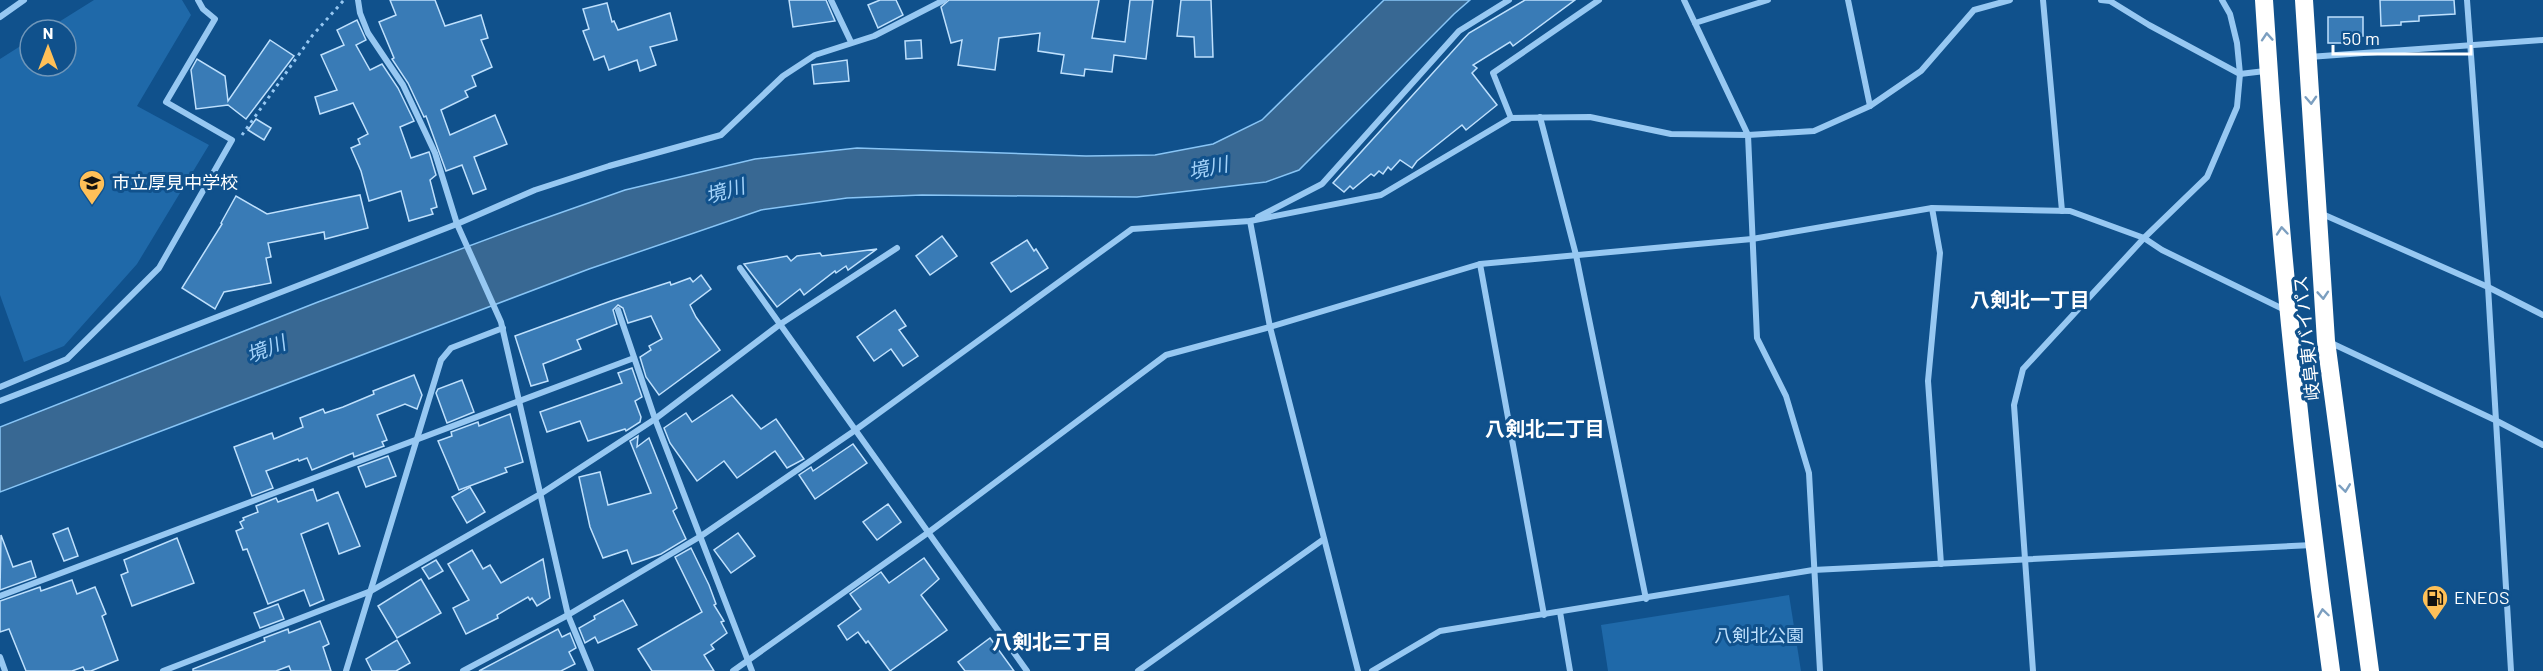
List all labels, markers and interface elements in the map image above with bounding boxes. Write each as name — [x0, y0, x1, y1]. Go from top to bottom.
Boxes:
north arrow — [18, 18, 78, 78]
scale bar — [2333, 18, 2471, 56]
text: N — [43, 23, 53, 42]
text: 50 m — [2342, 27, 2380, 49]
one-way arrow — [2260, 32, 2273, 41]
one-way arrow — [2304, 96, 2317, 105]
water label: 境川 — [1186, 151, 1232, 183]
school or university icon: 市立厚見中学校 — [77, 168, 107, 206]
place label: 市立厚見中学校 — [112, 171, 238, 193]
water label: 境川 — [702, 172, 749, 207]
one-way arrow — [2275, 227, 2288, 236]
street label: 岐阜東バイパス — [2288, 274, 2324, 402]
district label: 八剣北一丁目 — [1970, 287, 2090, 311]
one-way arrow — [2316, 290, 2329, 299]
water label: 境川 — [243, 329, 290, 366]
district label: 八剣北二丁目 — [1485, 416, 1605, 440]
one-way arrow — [2339, 484, 2351, 493]
fuel station icon: ENEOS — [2420, 583, 2450, 621]
place label: ENEOS — [2454, 586, 2509, 608]
one-way arrow — [2318, 608, 2330, 618]
park label: 八剣北公園 — [1714, 624, 1804, 646]
district label: 八剣北三丁目 — [992, 629, 1112, 653]

